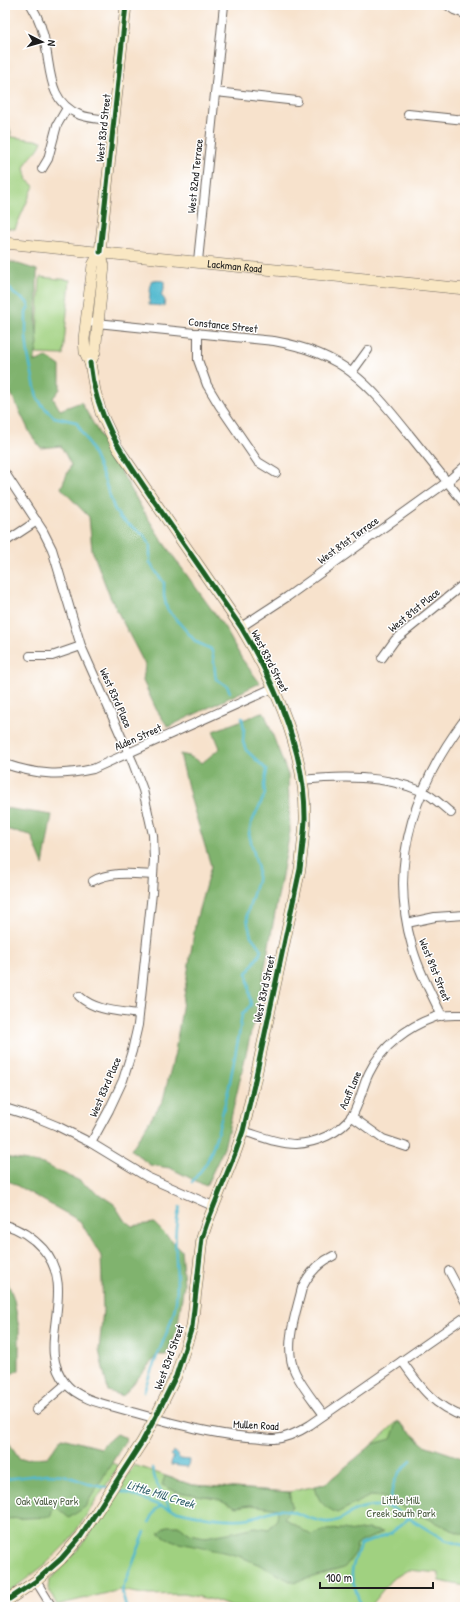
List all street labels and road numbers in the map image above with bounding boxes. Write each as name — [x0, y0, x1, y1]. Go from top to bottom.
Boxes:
street label: West 83rd Street — [92, 93, 114, 163]
street label: West 82nd Terrace — [184, 138, 206, 214]
street label: Lackman Road — [207, 256, 263, 276]
street label: Constance Street — [188, 314, 259, 336]
street label: West 81st Terrace — [315, 513, 382, 567]
street label: West 81st Place — [385, 585, 443, 635]
street label: West 83rd Street — [248, 628, 292, 695]
street label: West 83rd Place — [97, 666, 136, 730]
street label: Alden Street — [112, 720, 164, 754]
street label: West 81st Street — [416, 936, 454, 1004]
street label: West 83rd Street — [250, 954, 278, 1024]
street label: West 83rd Place — [86, 1054, 124, 1119]
street label: Acuff Lane — [336, 1068, 365, 1111]
street label: West 83rd Street — [151, 1322, 187, 1391]
street label: Mullen Road — [233, 1417, 280, 1433]

